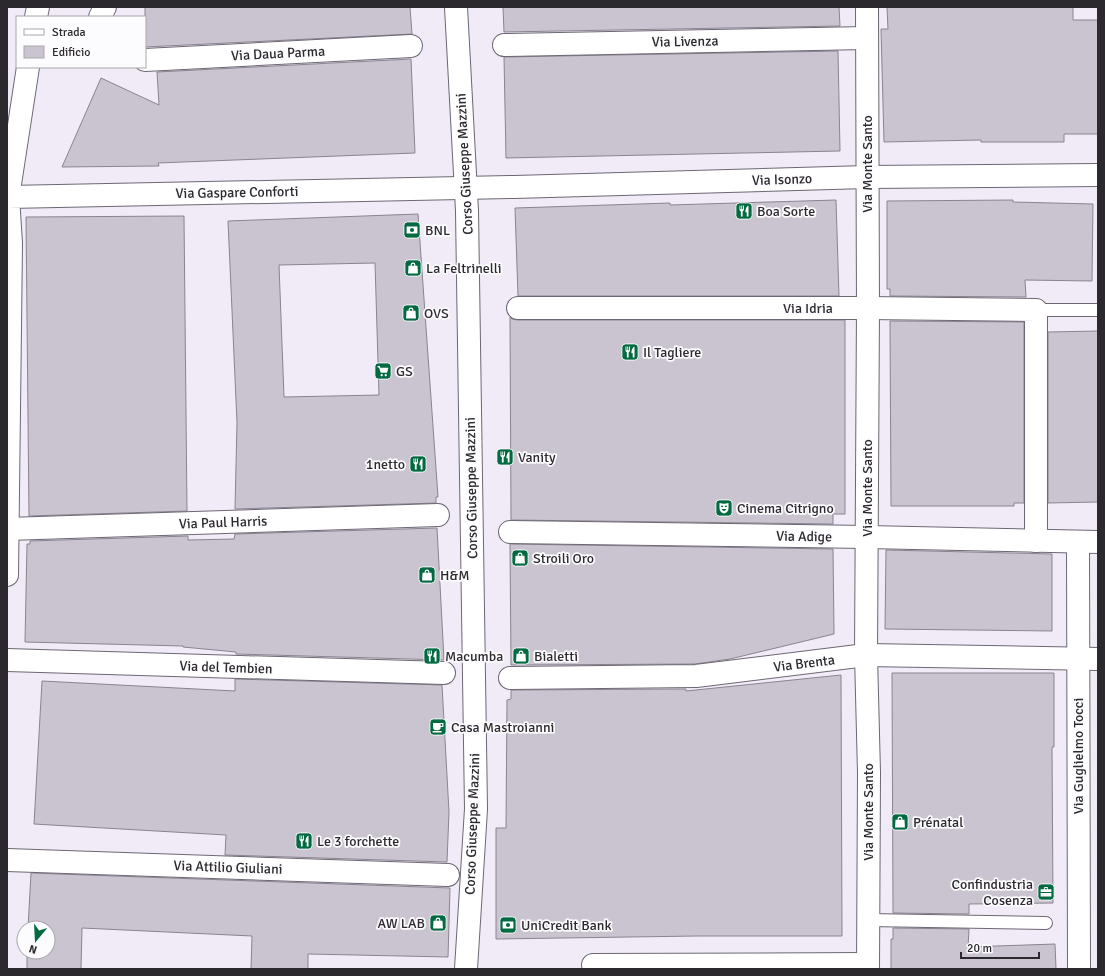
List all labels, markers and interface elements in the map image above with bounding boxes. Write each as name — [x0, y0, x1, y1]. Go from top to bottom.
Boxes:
legend — [16, 16, 146, 68]
text: Strada — [52, 25, 86, 40]
street label: Via Livenza — [651, 32, 719, 51]
street label: Via Daua Parma — [231, 43, 325, 64]
text: Edificio — [52, 45, 90, 60]
street label: Corso Giuseppe Mazzini — [452, 93, 477, 235]
street label: Via Monte Santo — [859, 115, 876, 213]
street label: Via Isonzo — [751, 170, 813, 189]
street label: Via Gaspare Conforti — [175, 183, 299, 202]
restaurant icon: Boa Sorte — [734, 201, 754, 221]
place label: Boa Sorte — [757, 203, 815, 220]
bank icon: BNL — [402, 220, 422, 240]
place label: BNL — [425, 222, 450, 239]
shop icon: La Feltrinelli — [403, 258, 423, 278]
place label: La Feltrinelli — [426, 260, 502, 277]
street label: Via Idria — [783, 300, 833, 317]
shop icon: OVS — [401, 303, 421, 323]
place label: OVS — [424, 305, 449, 322]
restaurant icon: Il Tagliere — [620, 342, 640, 362]
place label: Il Tagliere — [643, 344, 701, 361]
supermarket icon: GS — [373, 361, 393, 381]
place label: GS — [396, 363, 413, 380]
street label: Corso Giuseppe Mazzini — [462, 417, 481, 559]
street label: Via Monte Santo — [859, 439, 876, 537]
restaurant icon: Vanity — [495, 447, 515, 467]
place label: Vanity — [518, 449, 556, 466]
restaurant icon: 1netto — [408, 454, 428, 474]
place label: 1netto — [366, 456, 405, 473]
theatre icon: Cinema Citrigno — [714, 498, 734, 518]
place label: Cinema Citrigno — [737, 500, 834, 517]
street label: Via Paul Harris — [178, 512, 268, 533]
street label: Via Adige — [776, 528, 832, 545]
shop icon: Stroili Oro — [510, 548, 530, 568]
place label: Stroili Oro — [533, 550, 594, 567]
shop icon: H&M — [417, 565, 437, 585]
place label: H&M — [440, 567, 469, 584]
restaurant icon: Macumba — [422, 646, 442, 666]
shop icon: Bialetti — [511, 646, 531, 666]
place label: Macumba — [445, 648, 503, 665]
place label: Bialetti — [534, 648, 578, 665]
street label: Via Brenta — [772, 651, 836, 676]
street label: Via del Tembien — [179, 657, 273, 678]
street label: Via Guglielmo Tocci — [1070, 698, 1087, 814]
cafe icon: Casa Mastroianni — [428, 717, 448, 737]
place label: Casa Mastroianni — [451, 719, 554, 736]
street label: Corso Giuseppe Mazzini — [462, 753, 483, 895]
street label: Via Monte Santo — [860, 763, 877, 861]
shop icon: Prénatal — [890, 812, 910, 832]
place label: Prénatal — [913, 814, 963, 831]
restaurant icon: Le 3 forchette — [294, 831, 314, 851]
place label: Le 3 forchette — [317, 833, 399, 850]
street label: Via Attilio Giuliani — [173, 857, 283, 878]
place label: Confindustria Cosenza — [952, 876, 1033, 909]
office icon: Confindustria Cosenza — [1036, 882, 1056, 902]
shop icon: AW LAB — [428, 913, 448, 933]
place label: AW LAB — [378, 915, 425, 932]
bank icon: UniCredit Bank — [498, 915, 518, 935]
place label: UniCredit Bank — [521, 917, 611, 934]
north arrow — [16, 920, 56, 960]
scale bar — [961, 934, 1039, 960]
text: 20 m — [967, 941, 992, 956]
text: N — [27, 942, 39, 956]

